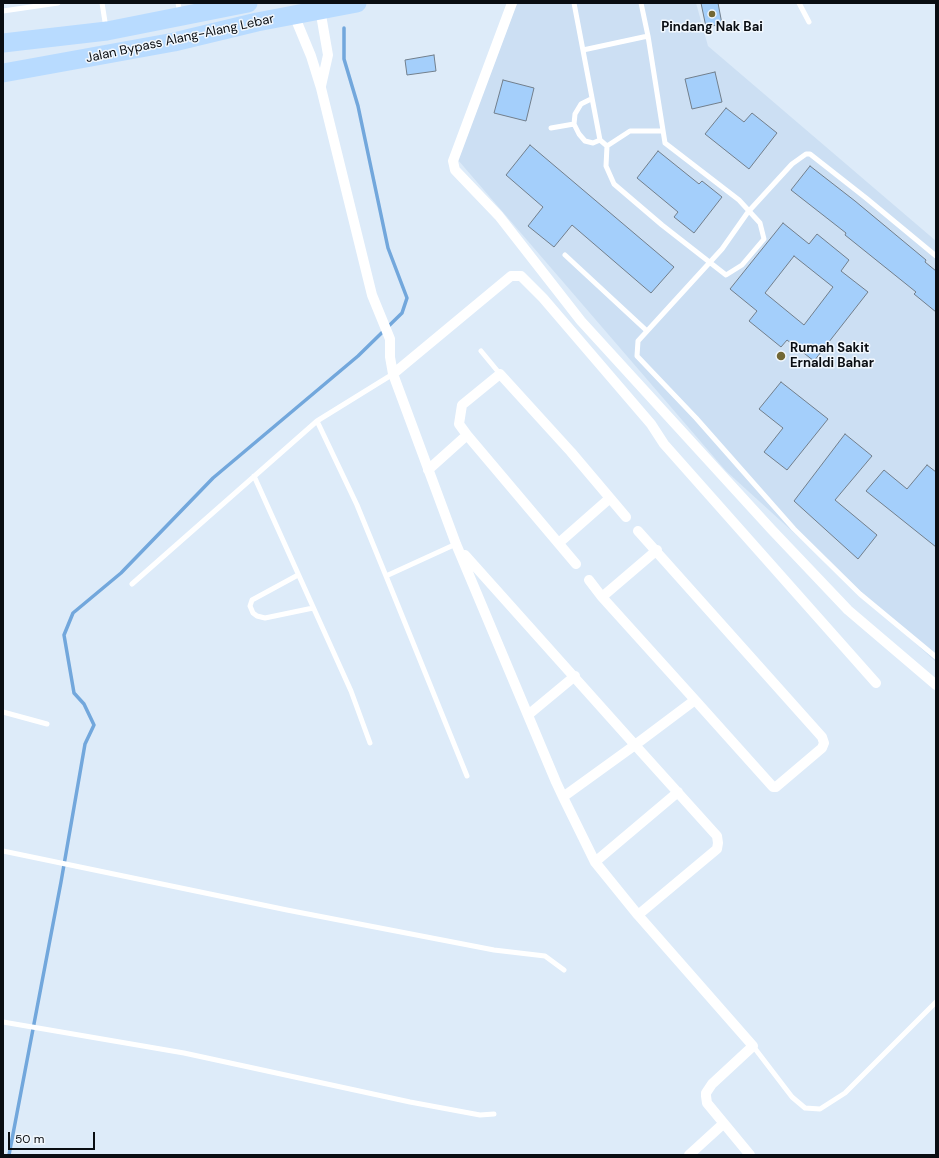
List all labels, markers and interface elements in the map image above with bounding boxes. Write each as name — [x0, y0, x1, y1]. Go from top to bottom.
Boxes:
marker: Pindang Nak Bai — [707, 9, 717, 19]
street label: Jalan Bypass Alang-Alang Lebar — [84, 11, 276, 67]
place label: Pindang Nak Bai — [661, 20, 763, 36]
place label: Rumah Sakit Ernaldi Bahar — [790, 341, 874, 372]
marker: Rumah Sakit Ernaldi Bahar — [775, 350, 787, 362]
scale bar — [10, 1124, 97, 1150]
text: 50 m — [15, 1131, 44, 1147]

